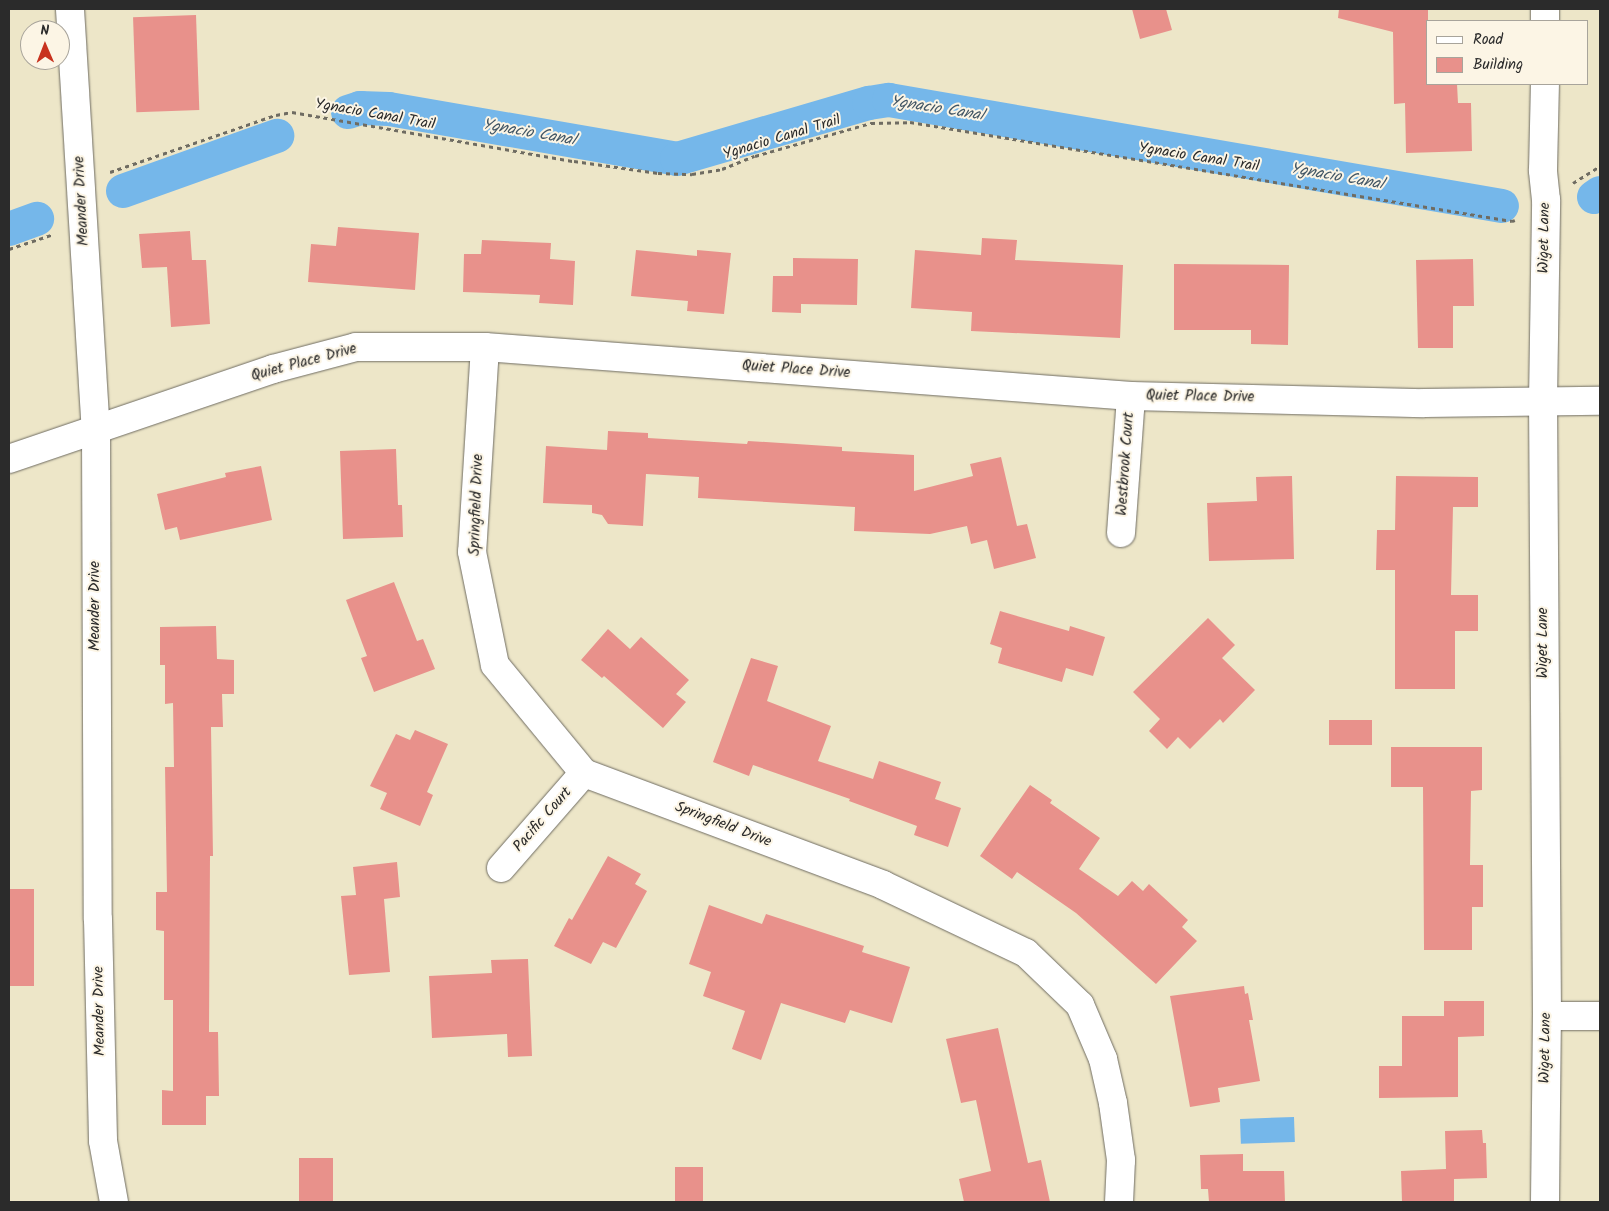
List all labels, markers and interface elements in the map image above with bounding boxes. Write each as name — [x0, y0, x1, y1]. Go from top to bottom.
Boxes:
north arrow — [20, 20, 70, 70]
text: N — [40, 20, 49, 42]
legend — [1426, 20, 1589, 85]
text: Road — [1473, 28, 1503, 52]
text: Building — [1473, 53, 1523, 77]
water label: Ygnacio Canal — [889, 92, 985, 126]
street label: Ygnacio Canal Trail — [313, 96, 437, 134]
street label: Ygnacio Canal Trail — [721, 112, 843, 164]
water label: Ygnacio Canal — [481, 115, 577, 151]
street label: Ygnacio Canal Trail — [1137, 140, 1261, 176]
street label: Meander Drive — [71, 156, 93, 246]
water label: Ygnacio Canal — [1289, 159, 1385, 195]
street label: Wiget Lane — [1535, 202, 1555, 274]
street label: Quiet Place Drive — [249, 340, 359, 386]
street label: Quiet Place Drive — [741, 357, 851, 383]
street label: Quiet Place Drive — [1146, 387, 1254, 407]
street label: Westbrook Court — [1113, 412, 1139, 516]
street label: Springfield Drive — [466, 454, 488, 556]
street label: Meander Drive — [87, 561, 105, 651]
street label: Wiget Lane — [1535, 608, 1553, 678]
street label: Pacific Court — [510, 784, 576, 856]
street label: Springfield Drive — [672, 798, 774, 852]
street label: Meander Drive — [90, 966, 110, 1056]
street label: Wiget Lane — [1536, 1012, 1556, 1084]

